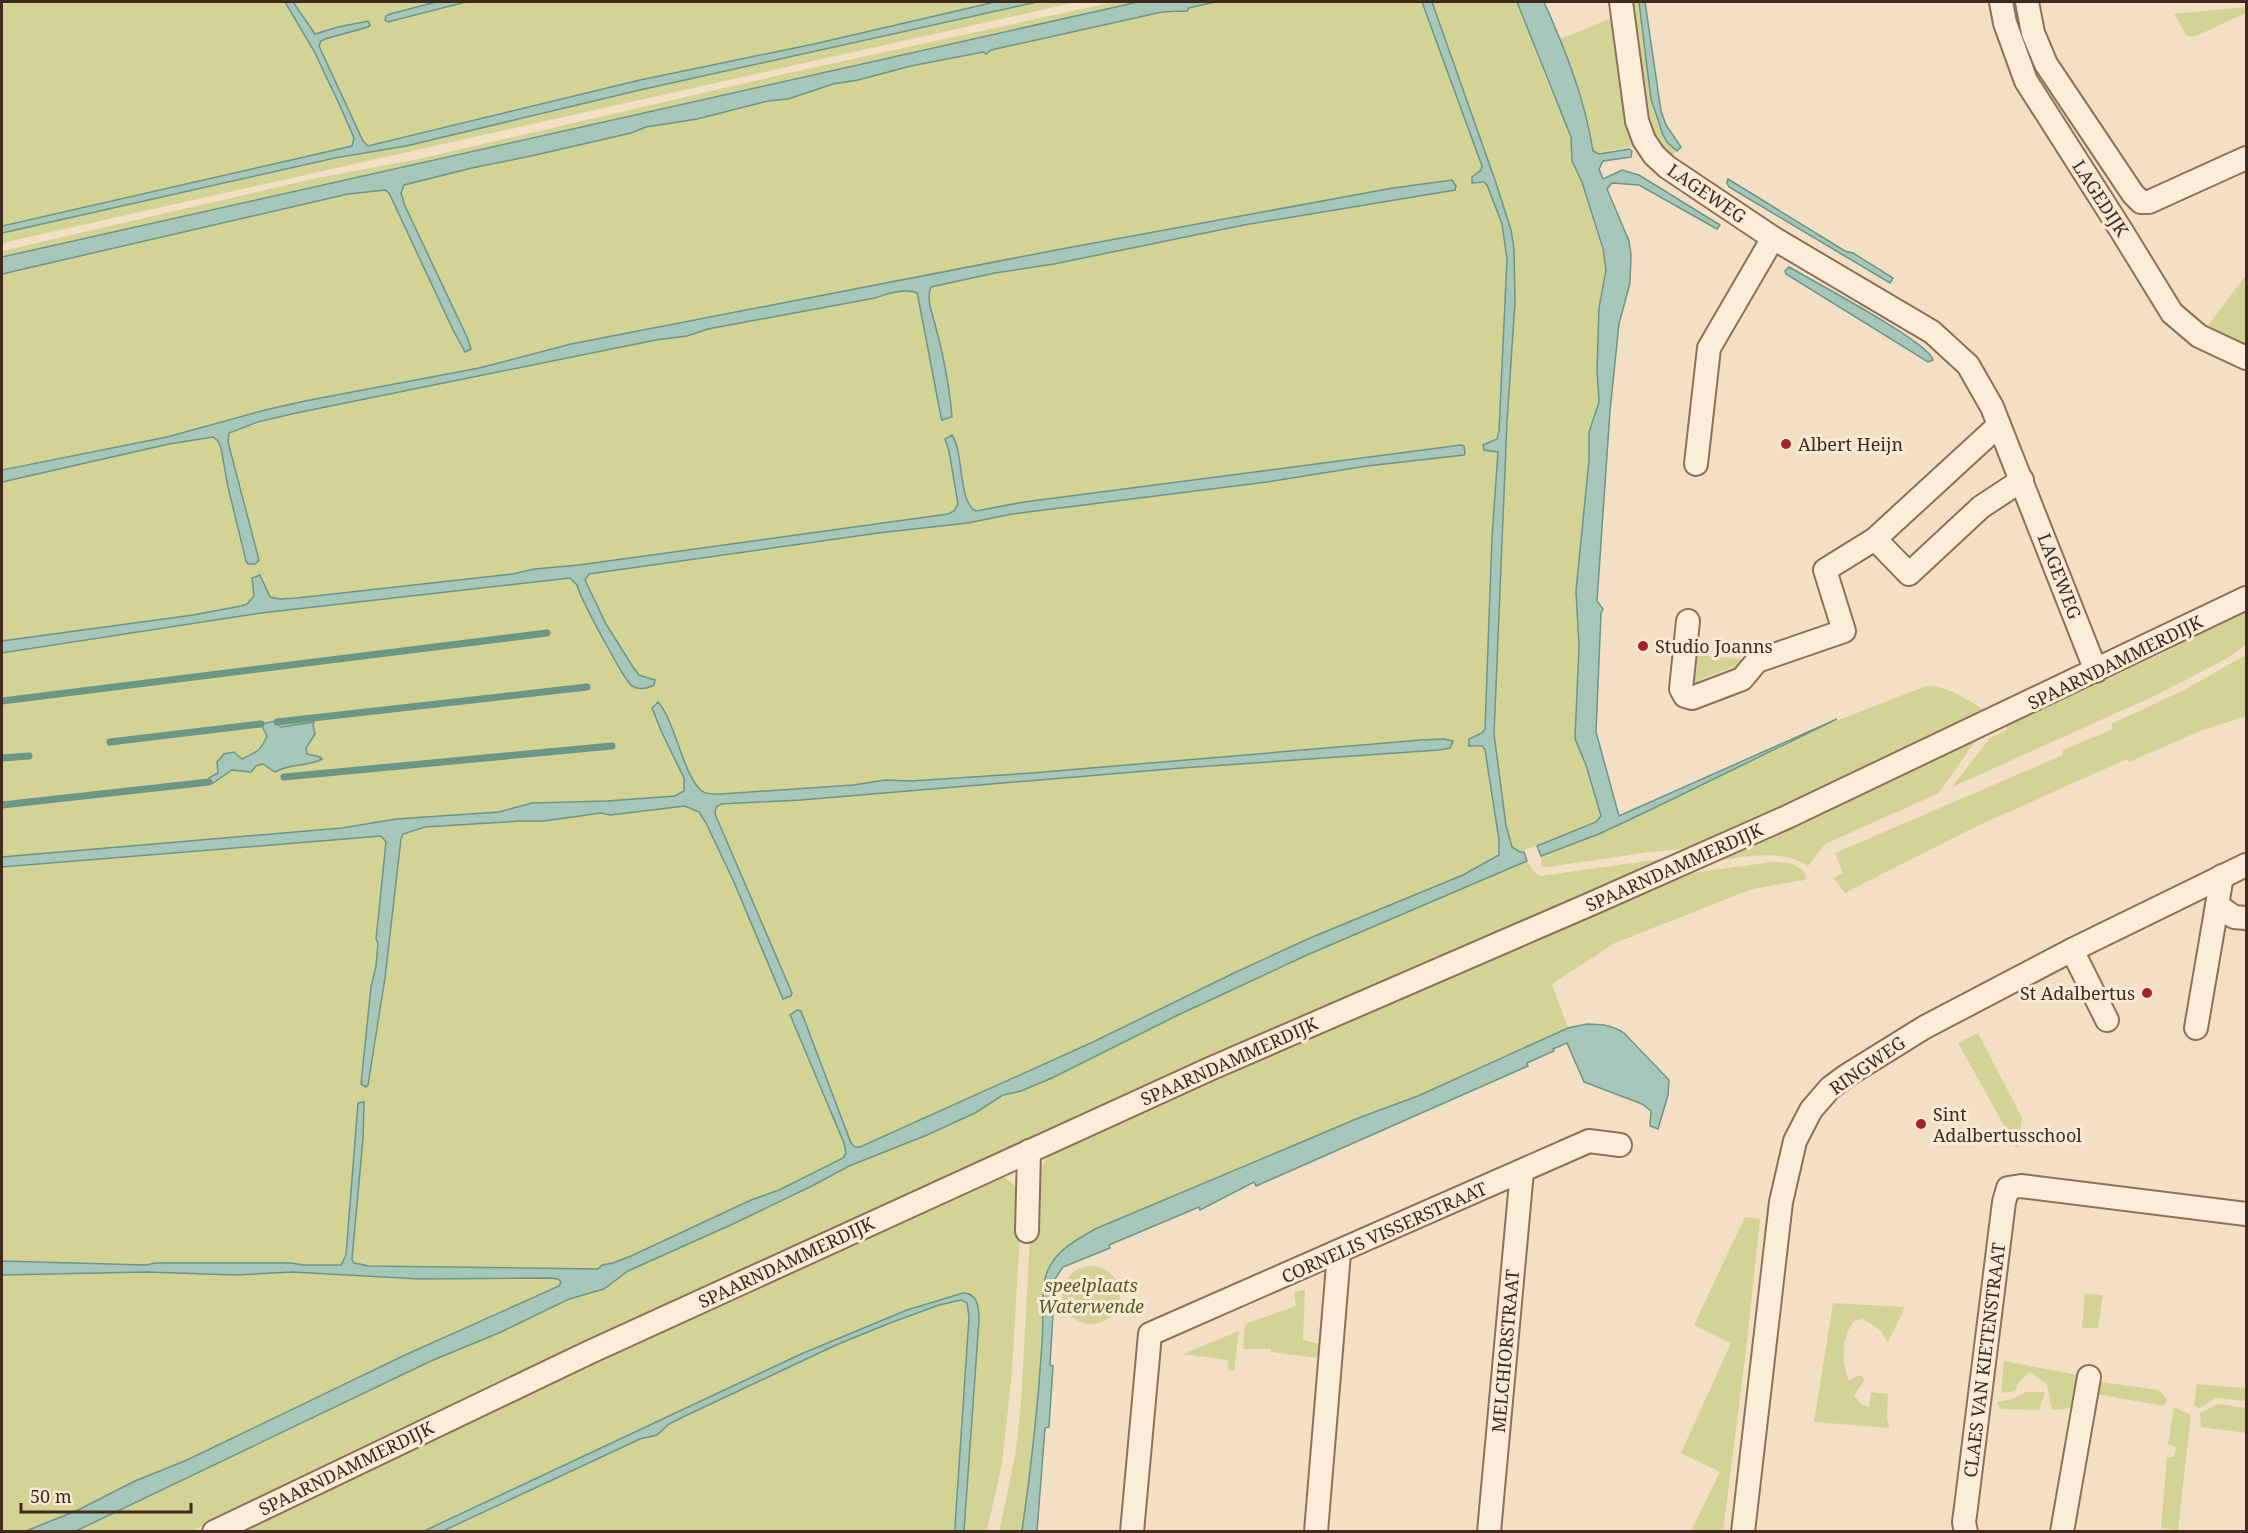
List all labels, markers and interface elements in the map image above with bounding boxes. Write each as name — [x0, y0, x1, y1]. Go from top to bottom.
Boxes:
street label: LAGEDIJK — [2067, 155, 2135, 241]
street label: LAGEWEG — [1663, 158, 1751, 228]
place label: Albert Heijn — [1798, 432, 1904, 456]
marker: Albert Heijn — [1779, 437, 1793, 451]
street label: LAGEWEG — [2033, 530, 2087, 623]
street label: SPAARNDAMMERDIJK — [2024, 609, 2207, 715]
place label: Studio Joanns — [1655, 634, 1773, 658]
marker: Studio Joanns — [1636, 639, 1650, 653]
street label: SPAARNDAMMERDIJK — [1582, 817, 1767, 917]
place label: St Adalbertus — [2020, 981, 2135, 1005]
marker: St Adalbertus — [2140, 986, 2154, 1000]
street label: SPAARNDAMMERDIJK — [1137, 1011, 1322, 1111]
street label: RINGWEG — [1824, 1030, 1910, 1100]
place label: Sint Adalbertusschool — [1933, 1102, 2082, 1147]
marker: Sint Adalbertusschool — [1914, 1117, 1928, 1131]
street label: CORNELIS VISSERSTRAAT — [1278, 1176, 1490, 1288]
street label: SPAARNDAMMERDIJK — [694, 1210, 878, 1313]
street label: CLAES VAN KIETENSTRAAT — [1958, 1241, 2010, 1479]
street label: MELCHIORSTRAAT — [1486, 1268, 1524, 1434]
park label: speelplaats Waterwende — [1038, 1273, 1144, 1318]
street label: SPAARNDAMMERDIJK — [255, 1415, 438, 1521]
scale bar — [21, 1476, 190, 1514]
text: 50 m — [30, 1484, 72, 1508]

